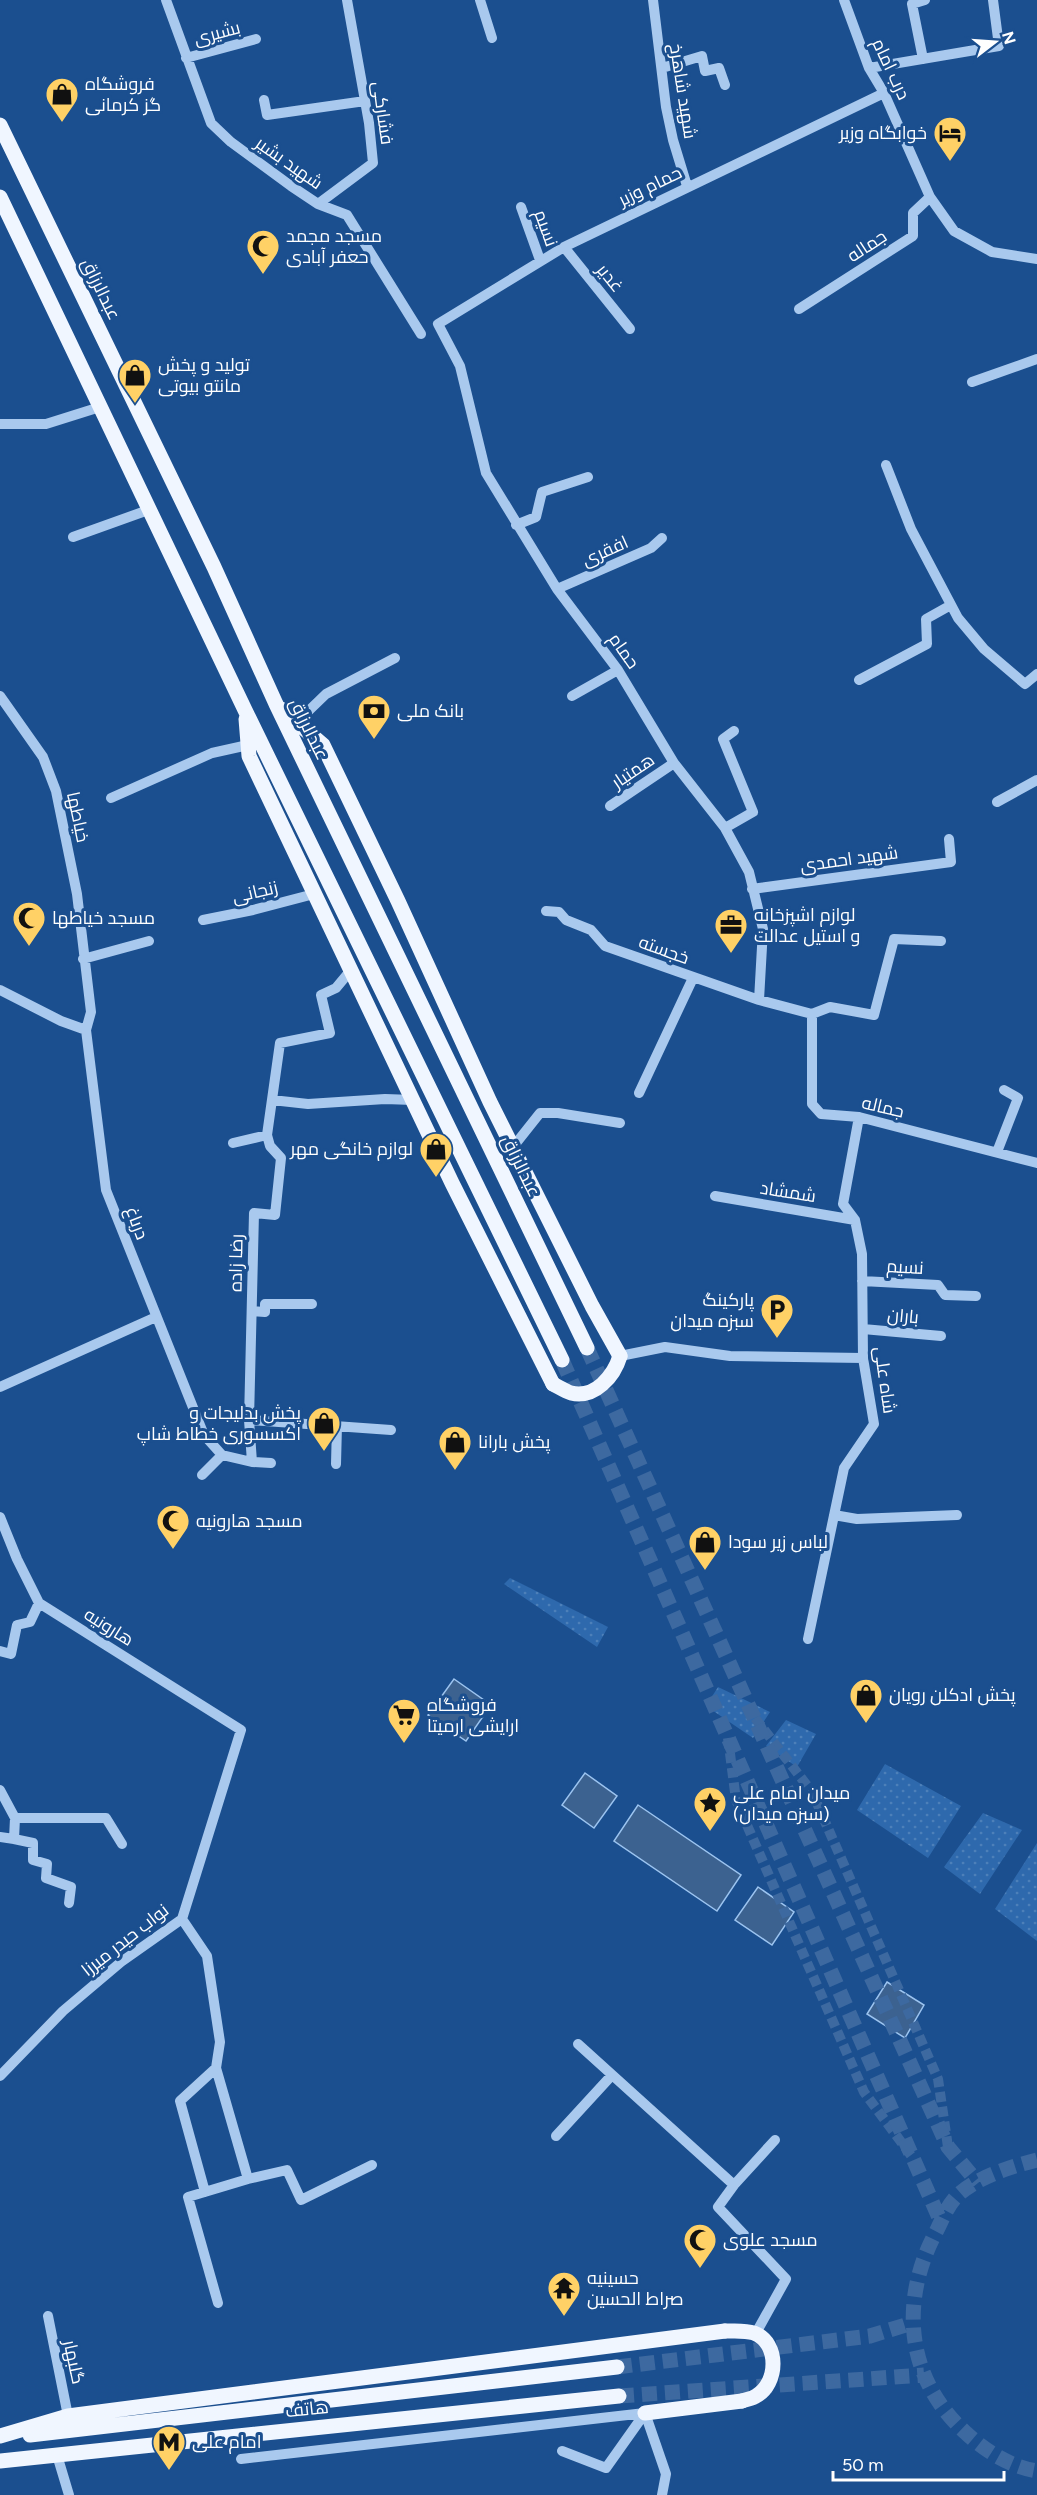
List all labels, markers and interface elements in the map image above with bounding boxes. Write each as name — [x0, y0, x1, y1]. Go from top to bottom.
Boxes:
north arrow — [965, 12, 1025, 72]
street label: بشیری — [191, 16, 243, 50]
text: N — [998, 29, 1020, 46]
street label: درب امام — [866, 35, 915, 104]
street label: شهید شاهرخ — [664, 42, 701, 141]
place label: فروشگاه گز کرمانی — [85, 73, 161, 116]
shop icon: فروشگاه گز کرمانی — [44, 76, 80, 123]
street label: فشارکی — [368, 80, 398, 146]
hotel icon: خوابگاه وزیر — [932, 115, 968, 162]
place label: خوابگاه وزیر — [838, 122, 927, 144]
street label: شهید بشیر — [250, 131, 327, 194]
street label: حمام وزیر — [614, 161, 686, 212]
street label: نسیم — [528, 207, 563, 250]
place label: مسجد مجمد حعفر آبادی — [286, 225, 382, 268]
street label: جماله — [843, 225, 891, 267]
mosque icon: مسجد مجمد حعفر آبادی — [245, 228, 281, 275]
street label: عبدالرزاق — [76, 255, 125, 324]
street label: غدیر — [591, 258, 628, 297]
place label: تولید و پخش مانتو بیوتی — [158, 354, 250, 397]
shop icon: تولید و پخش مانتو بیوتی — [117, 357, 153, 404]
street label: افقری — [578, 531, 632, 571]
street label: حمام — [603, 629, 644, 674]
bank icon: بانک ملی — [356, 693, 392, 740]
street label: عبدالرزاق — [284, 695, 333, 764]
place label: بانک ملی — [397, 700, 464, 722]
street label: همتیار — [606, 749, 659, 794]
street label: خیاطها — [62, 790, 94, 844]
street label: شهید احمدی — [799, 841, 899, 877]
street label: زنجانی — [230, 876, 280, 908]
mosque icon: مسجد خیاطها — [11, 900, 47, 947]
place label: لوازم اشپزخانه و استیل عدالت — [754, 904, 860, 947]
place label: مسجد خیاطها — [52, 907, 155, 929]
office icon: لوازم اشپزخانه و استیل عدالت — [713, 907, 749, 954]
street label: خجسته — [636, 931, 692, 969]
street label: جماله — [860, 1091, 906, 1123]
shop icon: لوازم خانگی مهر — [418, 1131, 454, 1178]
street label: عبدالرزاق — [496, 1132, 545, 1201]
place label: لوازم خانگی مهر — [289, 1138, 413, 1161]
street label: شمشاد — [758, 1177, 818, 1207]
street label: درباغ — [120, 1203, 153, 1243]
street label: رضا زاده — [224, 1234, 248, 1292]
street label: نسیم — [886, 1255, 924, 1280]
place label: پارکینگ سبزه میدان — [670, 1289, 754, 1332]
parking icon: پارکینگ سبزه میدان — [759, 1292, 795, 1339]
street label: باران — [886, 1304, 920, 1328]
street label: شاه علی — [869, 1345, 901, 1415]
place label: پخش بدلیجات و اکسسوری خطاط شاپ — [137, 1402, 301, 1446]
shop icon: پخش بدلیجات و اکسسوری خطاط شاپ — [306, 1405, 342, 1452]
shop icon: پخش بارانا — [437, 1424, 473, 1471]
place label: پخش بارانا — [478, 1431, 551, 1454]
mosque icon: مسجد هارونیه — [155, 1503, 191, 1550]
place label: مسجد هارونیه — [196, 1510, 303, 1532]
shop icon: لباس زیر سودا — [687, 1524, 723, 1571]
place label: لباس زیر سودا — [728, 1531, 828, 1553]
street label: هارونیه — [80, 1603, 138, 1651]
shop icon: پخش ادکلن رویان — [848, 1677, 884, 1724]
place label: پخش ادکلن رویان — [889, 1684, 1016, 1707]
place label: فروشگاه ارایشی ارمیتا — [427, 1694, 519, 1737]
supermarket icon: فروشگاه ارایشی ارمیتا — [386, 1697, 422, 1744]
place label: میدان امام علی (سبزه میدان) — [733, 1782, 850, 1825]
place icon: میدان امام علی (سبزه میدان) — [692, 1785, 728, 1832]
street label: نواب حیدر میرزا — [77, 1899, 173, 1981]
mosque icon: مسجد علوی — [682, 2222, 718, 2269]
place label: مسجد علوی — [723, 2229, 818, 2251]
place label: حسینیه صراط الحسین — [587, 2267, 684, 2310]
temple icon: حسینیه صراط الحسین — [546, 2270, 582, 2317]
street label: گلبهار — [58, 2337, 89, 2386]
street label: هاتف — [284, 2396, 330, 2422]
metro station icon: امام علی — [151, 2424, 187, 2471]
place label: امام علی — [192, 2431, 262, 2454]
scale bar — [833, 2444, 1004, 2482]
text: 50 m — [842, 2454, 884, 2476]

